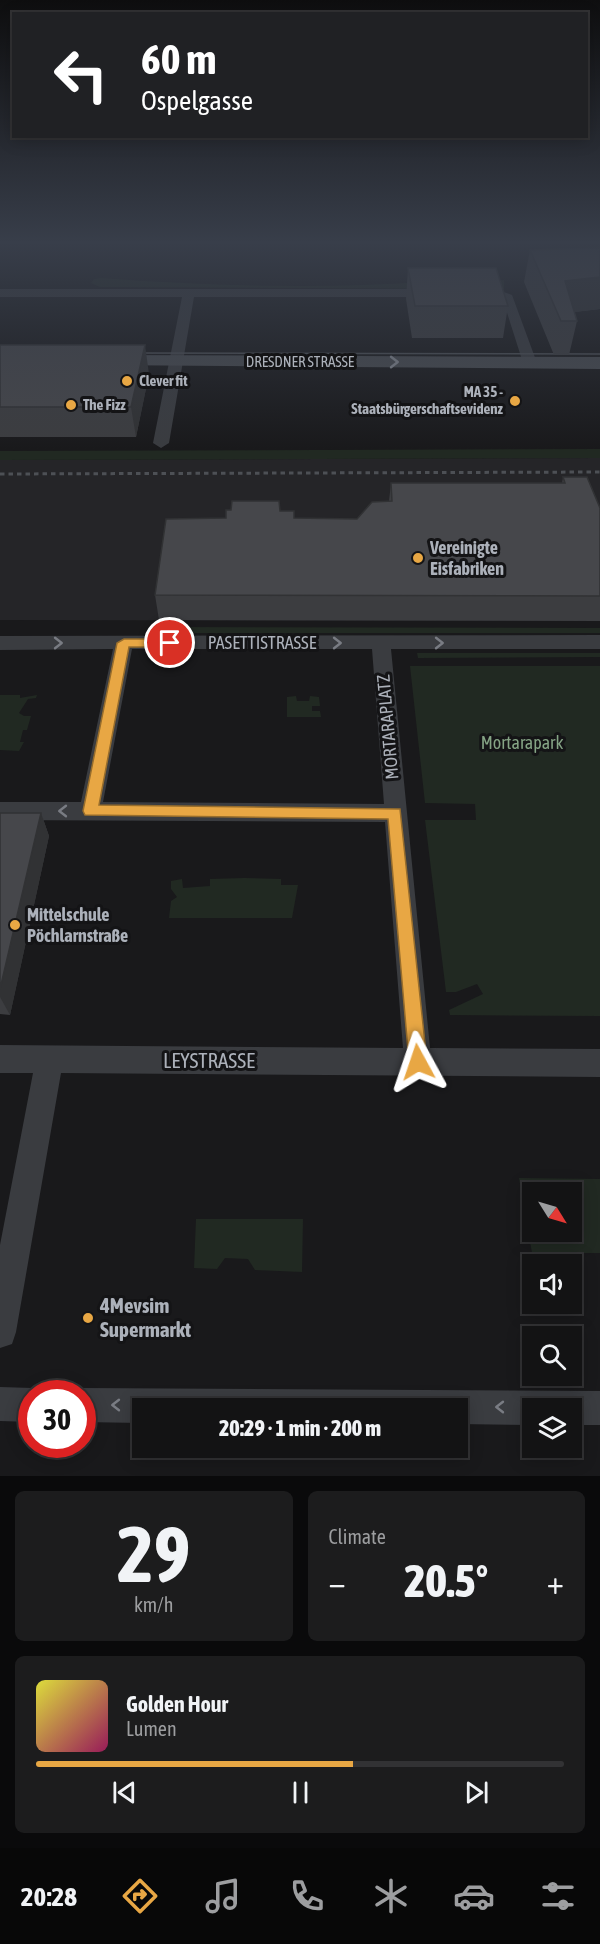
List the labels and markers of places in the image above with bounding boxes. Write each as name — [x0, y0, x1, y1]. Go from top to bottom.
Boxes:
place label: Clever fit — [139, 372, 188, 389]
marker: Clever fit — [120, 374, 134, 388]
place label: MA 35 - Staatsbürgerschaftsevidenz — [351, 383, 504, 417]
marker: MA 35 - Staatsbürgerschaftsevidenz — [508, 394, 522, 408]
place label: The Fizz — [83, 396, 126, 413]
marker: The Fizz — [64, 398, 78, 412]
place label: Vereinigte Eisfabriken — [429, 537, 504, 579]
marker: Vereinigte Eisfabriken — [411, 551, 425, 565]
pin — [144, 617, 195, 668]
place label: Mittelschule Pöchlarnstraße — [27, 904, 128, 946]
marker: Mittelschule Pöchlarnstraße — [8, 918, 22, 932]
place label: 4Mevsim Supermarkt — [99, 1293, 191, 1341]
marker: 4Mevsim Supermarkt — [81, 1311, 95, 1325]

